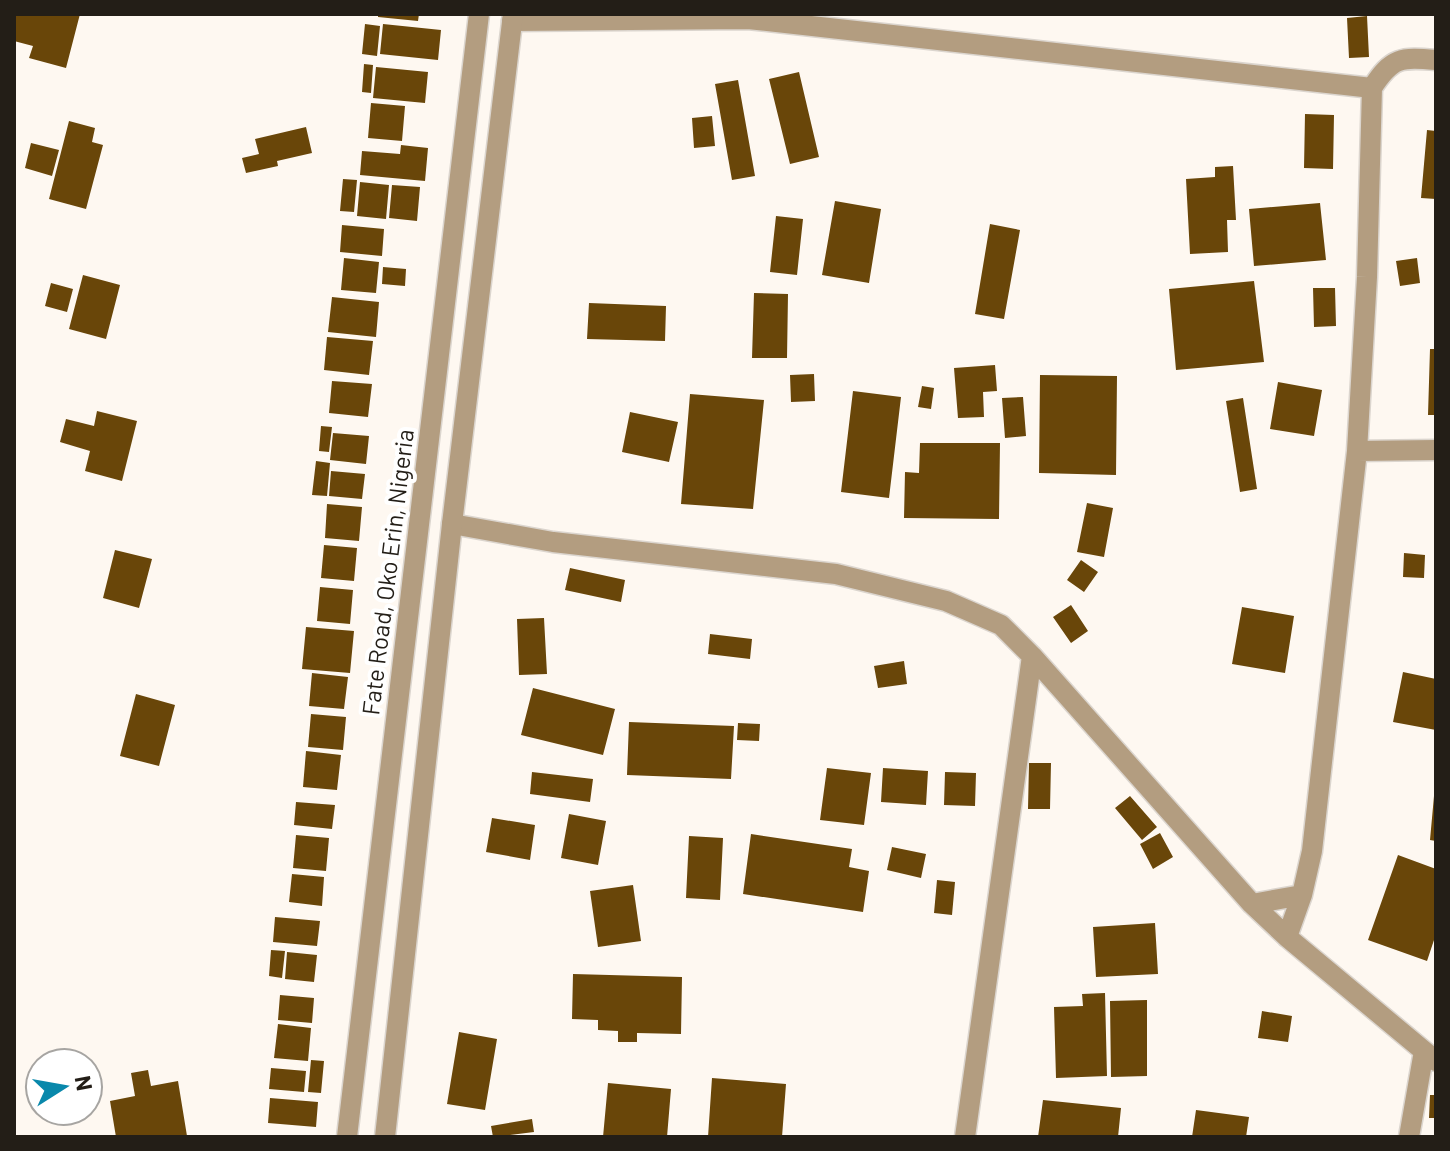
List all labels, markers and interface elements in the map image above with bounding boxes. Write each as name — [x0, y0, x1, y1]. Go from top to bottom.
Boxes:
street label: Fate Road, Oko Erin, Nigeria — [355, 427, 419, 717]
north arrow — [24, 1047, 104, 1127]
text: N — [70, 1073, 99, 1093]

